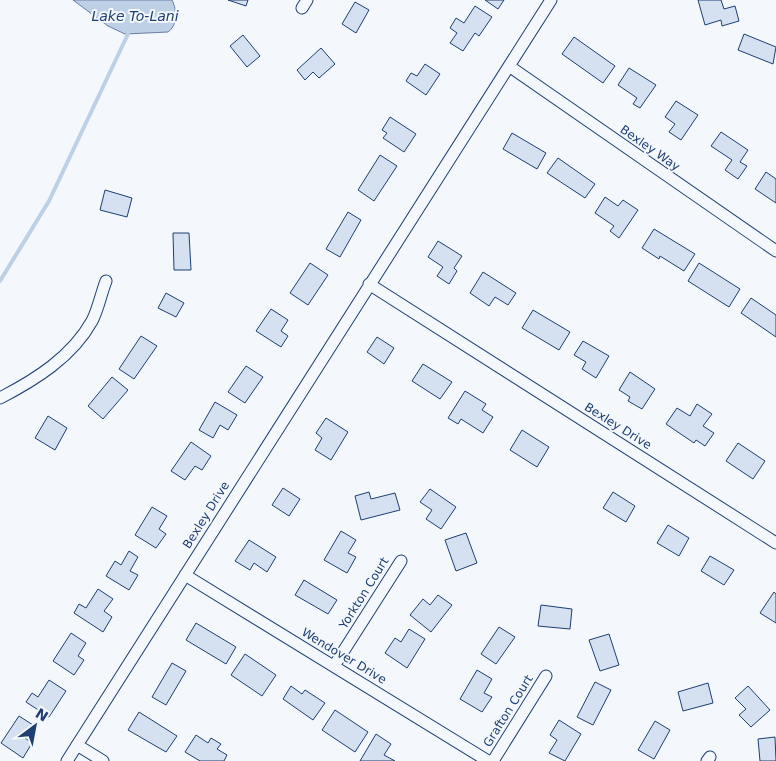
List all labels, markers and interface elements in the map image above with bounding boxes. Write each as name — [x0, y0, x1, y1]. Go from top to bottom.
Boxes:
water label: Lake To-Lani — [91, 8, 179, 24]
street label: Bexley Way — [617, 122, 683, 174]
street label: Bexley Drive — [582, 400, 654, 452]
street label: Bexley Drive — [180, 479, 232, 551]
street label: Yorkton Court — [336, 555, 392, 632]
street label: Wendover Drive — [299, 625, 389, 687]
street label: Grafton Court — [480, 672, 536, 749]
north arrow — [10, 701, 60, 751]
text: N — [33, 705, 51, 725]

